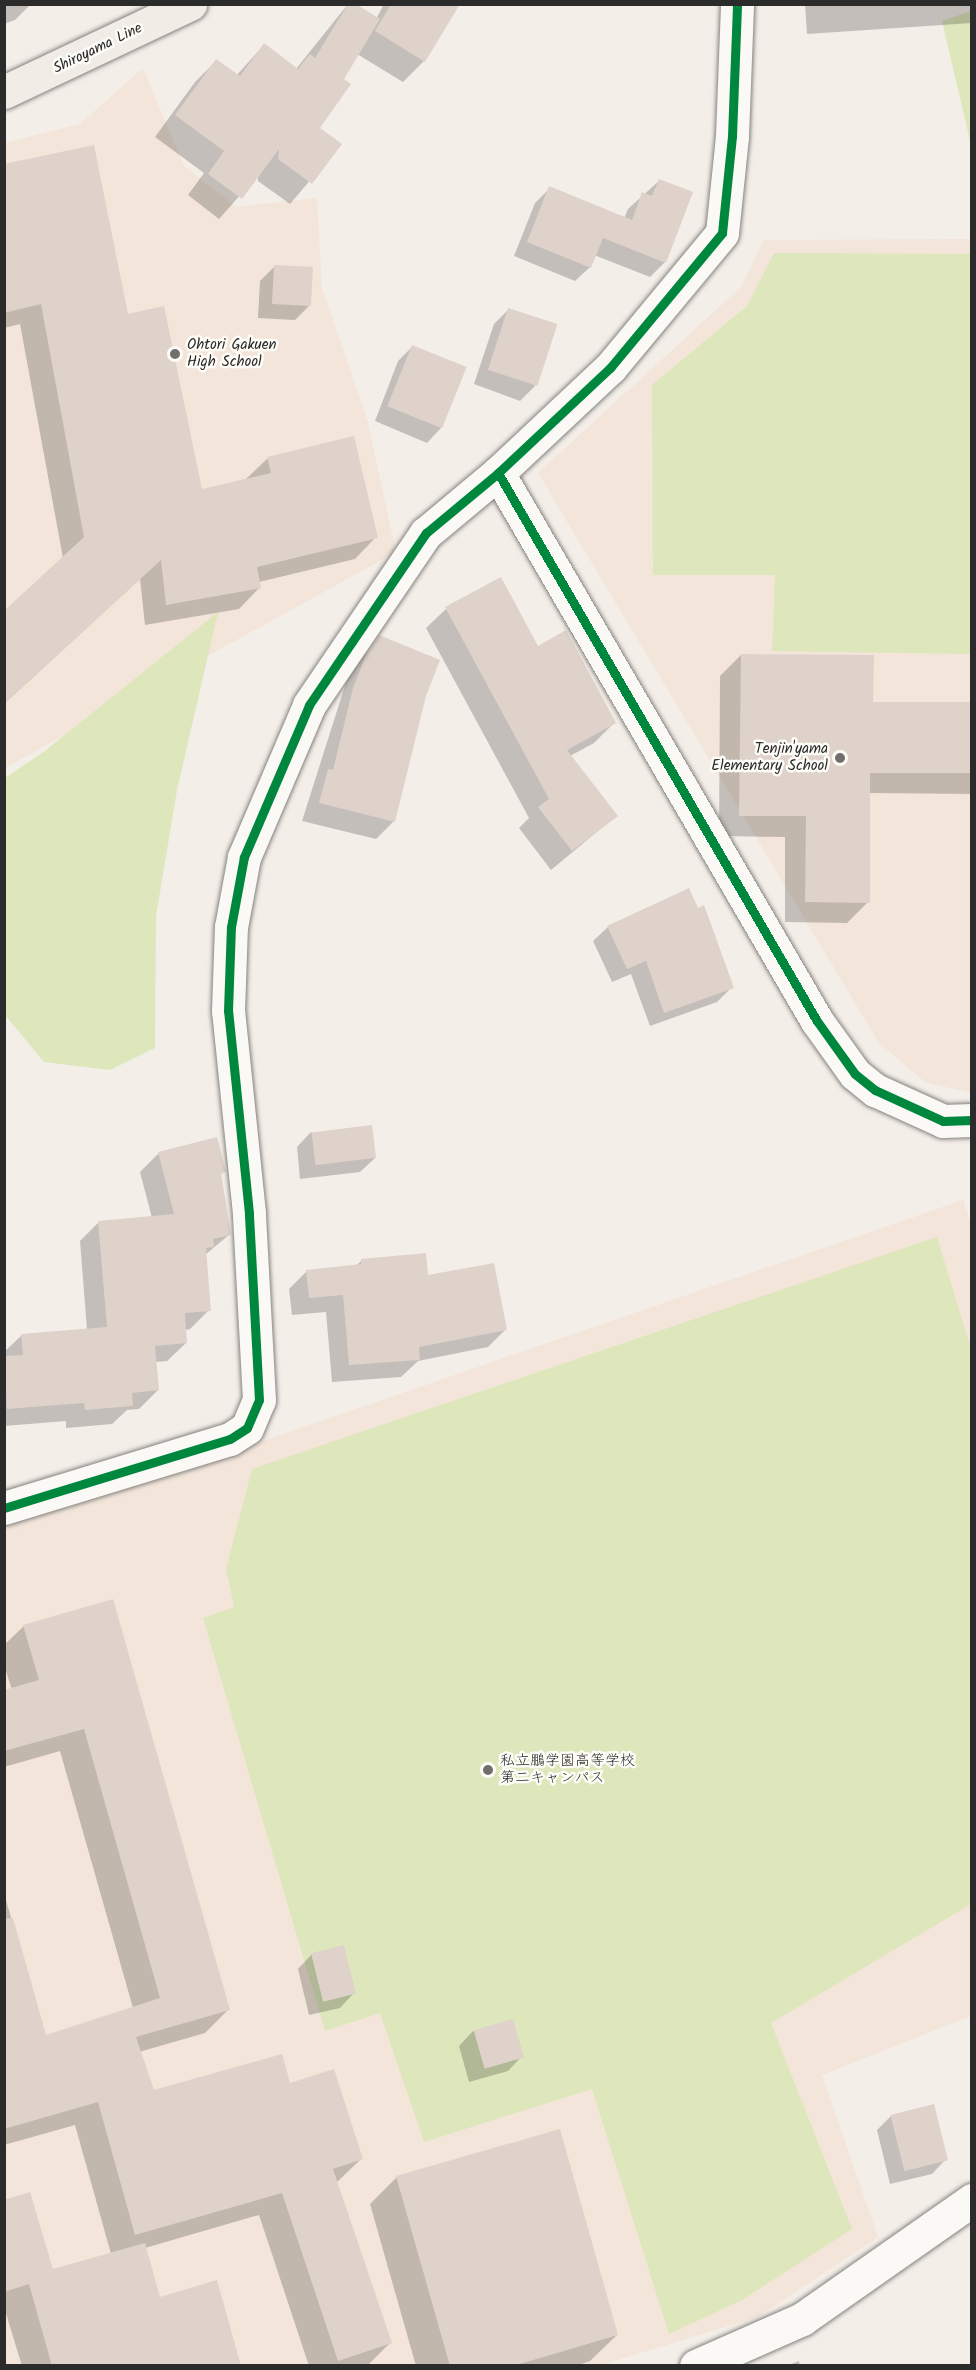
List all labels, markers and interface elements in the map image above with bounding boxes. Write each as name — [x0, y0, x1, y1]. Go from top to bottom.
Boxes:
street label: Shiroyama Line — [51, 20, 145, 78]
place label: Ohtori Gakuen High School — [187, 336, 277, 371]
marker: Ohtori Gakuen High School — [168, 347, 182, 361]
place label: Tenjin'yama Elementary School — [711, 740, 828, 775]
marker: Tenjin'yama Elementary School — [833, 751, 847, 765]
place label: 私立鵬学園高等学校 第二キャンパス — [500, 1752, 635, 1787]
marker: 私立鵬学園高等学校 第二キャンパス — [481, 1763, 495, 1777]

